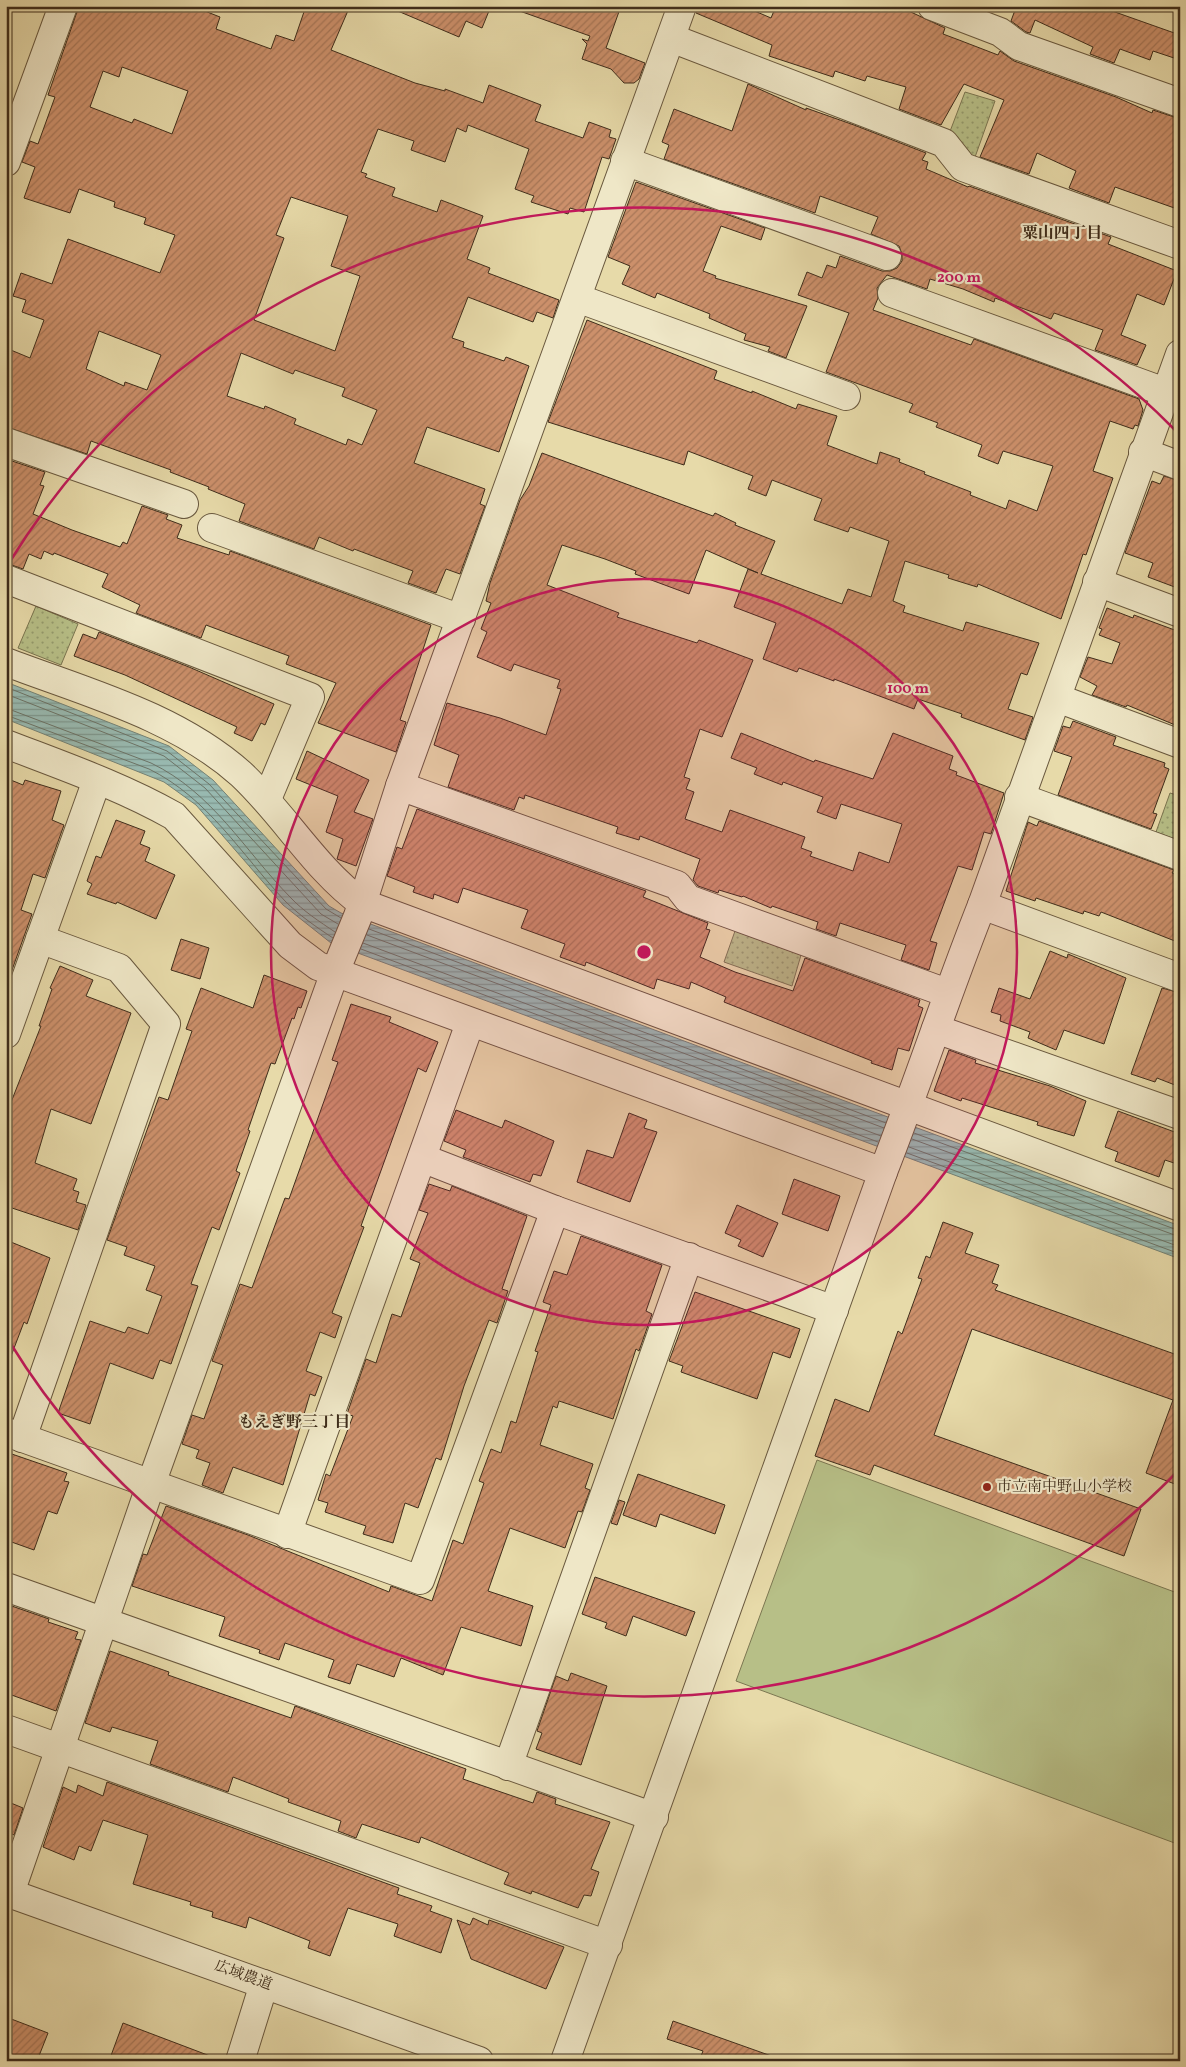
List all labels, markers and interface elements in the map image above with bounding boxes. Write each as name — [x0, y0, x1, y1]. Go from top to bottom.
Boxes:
district label: 粟山四丁目 — [1022, 223, 1102, 245]
text: 200 m — [937, 268, 981, 289]
text: 100 m — [887, 679, 930, 700]
centre of rings — [635, 943, 653, 961]
district label: もえぎ野三丁目 — [238, 1412, 350, 1434]
place label: 市立南中野山小学校 — [997, 1477, 1132, 1498]
marker: 市立南中野山小学校 — [981, 1481, 993, 1493]
street label: 広域農道 — [211, 1956, 275, 1996]

